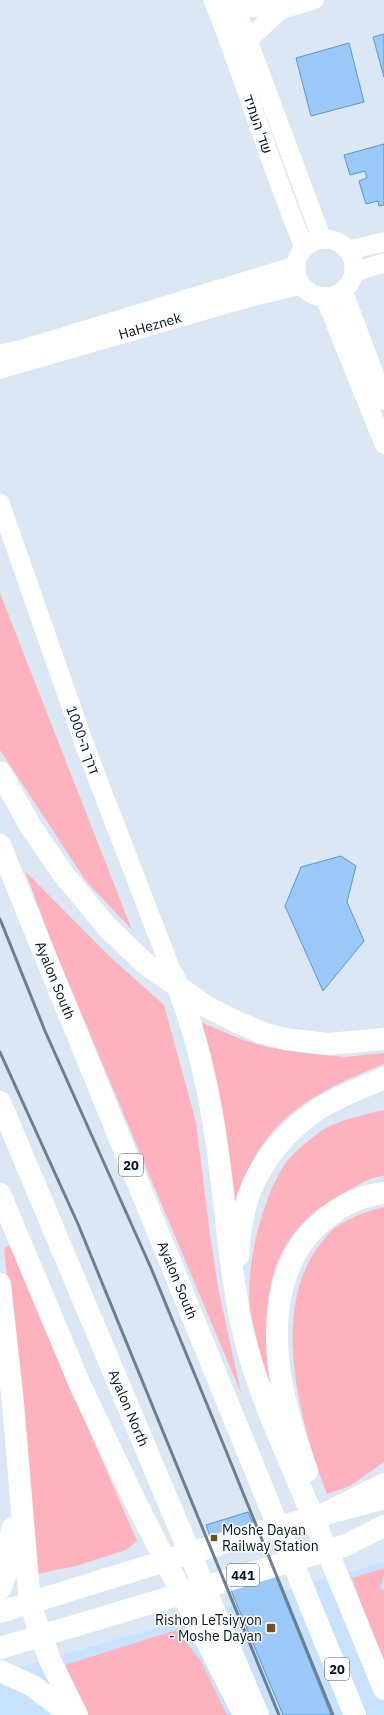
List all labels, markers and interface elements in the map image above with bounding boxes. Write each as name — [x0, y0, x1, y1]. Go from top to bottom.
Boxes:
street label: שד' העתיד — [239, 92, 277, 156]
street label: HaHeznek — [116, 308, 184, 343]
street label: דרך ה-1000 — [62, 703, 104, 777]
street label: Ayalon South — [31, 938, 79, 1022]
road number: 20 — [119, 1154, 143, 1176]
street label: Ayalon South — [154, 1238, 202, 1322]
street label: Ayalon North — [105, 1367, 153, 1449]
place label: Moshe Dayan Railway Station — [222, 1521, 319, 1555]
marker: Moshe Dayan Railway Station — [209, 1533, 219, 1543]
road number: 441 — [227, 1564, 259, 1586]
place label: Rishon LeTsiyyon - Moshe Dayan — [155, 1611, 262, 1645]
marker: Rishon LeTsiyyon - Moshe Dayan — [265, 1622, 277, 1634]
road number: 20 — [325, 1658, 349, 1680]

